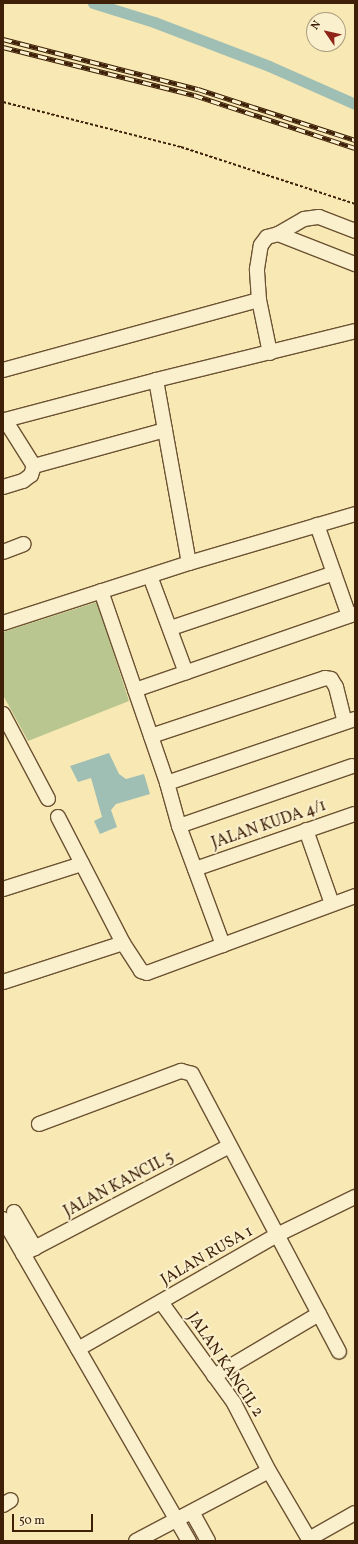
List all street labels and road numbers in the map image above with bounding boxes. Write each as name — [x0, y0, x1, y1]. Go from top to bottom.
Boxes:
street label: JALAN KUDA 4/1 — [209, 796, 329, 854]
street label: JALAN KANCIL 5 — [61, 1148, 177, 1222]
street label: JALAN RUSA 1 — [158, 1222, 256, 1290]
street label: JALAN KANCIL 2 — [183, 1309, 267, 1421]

